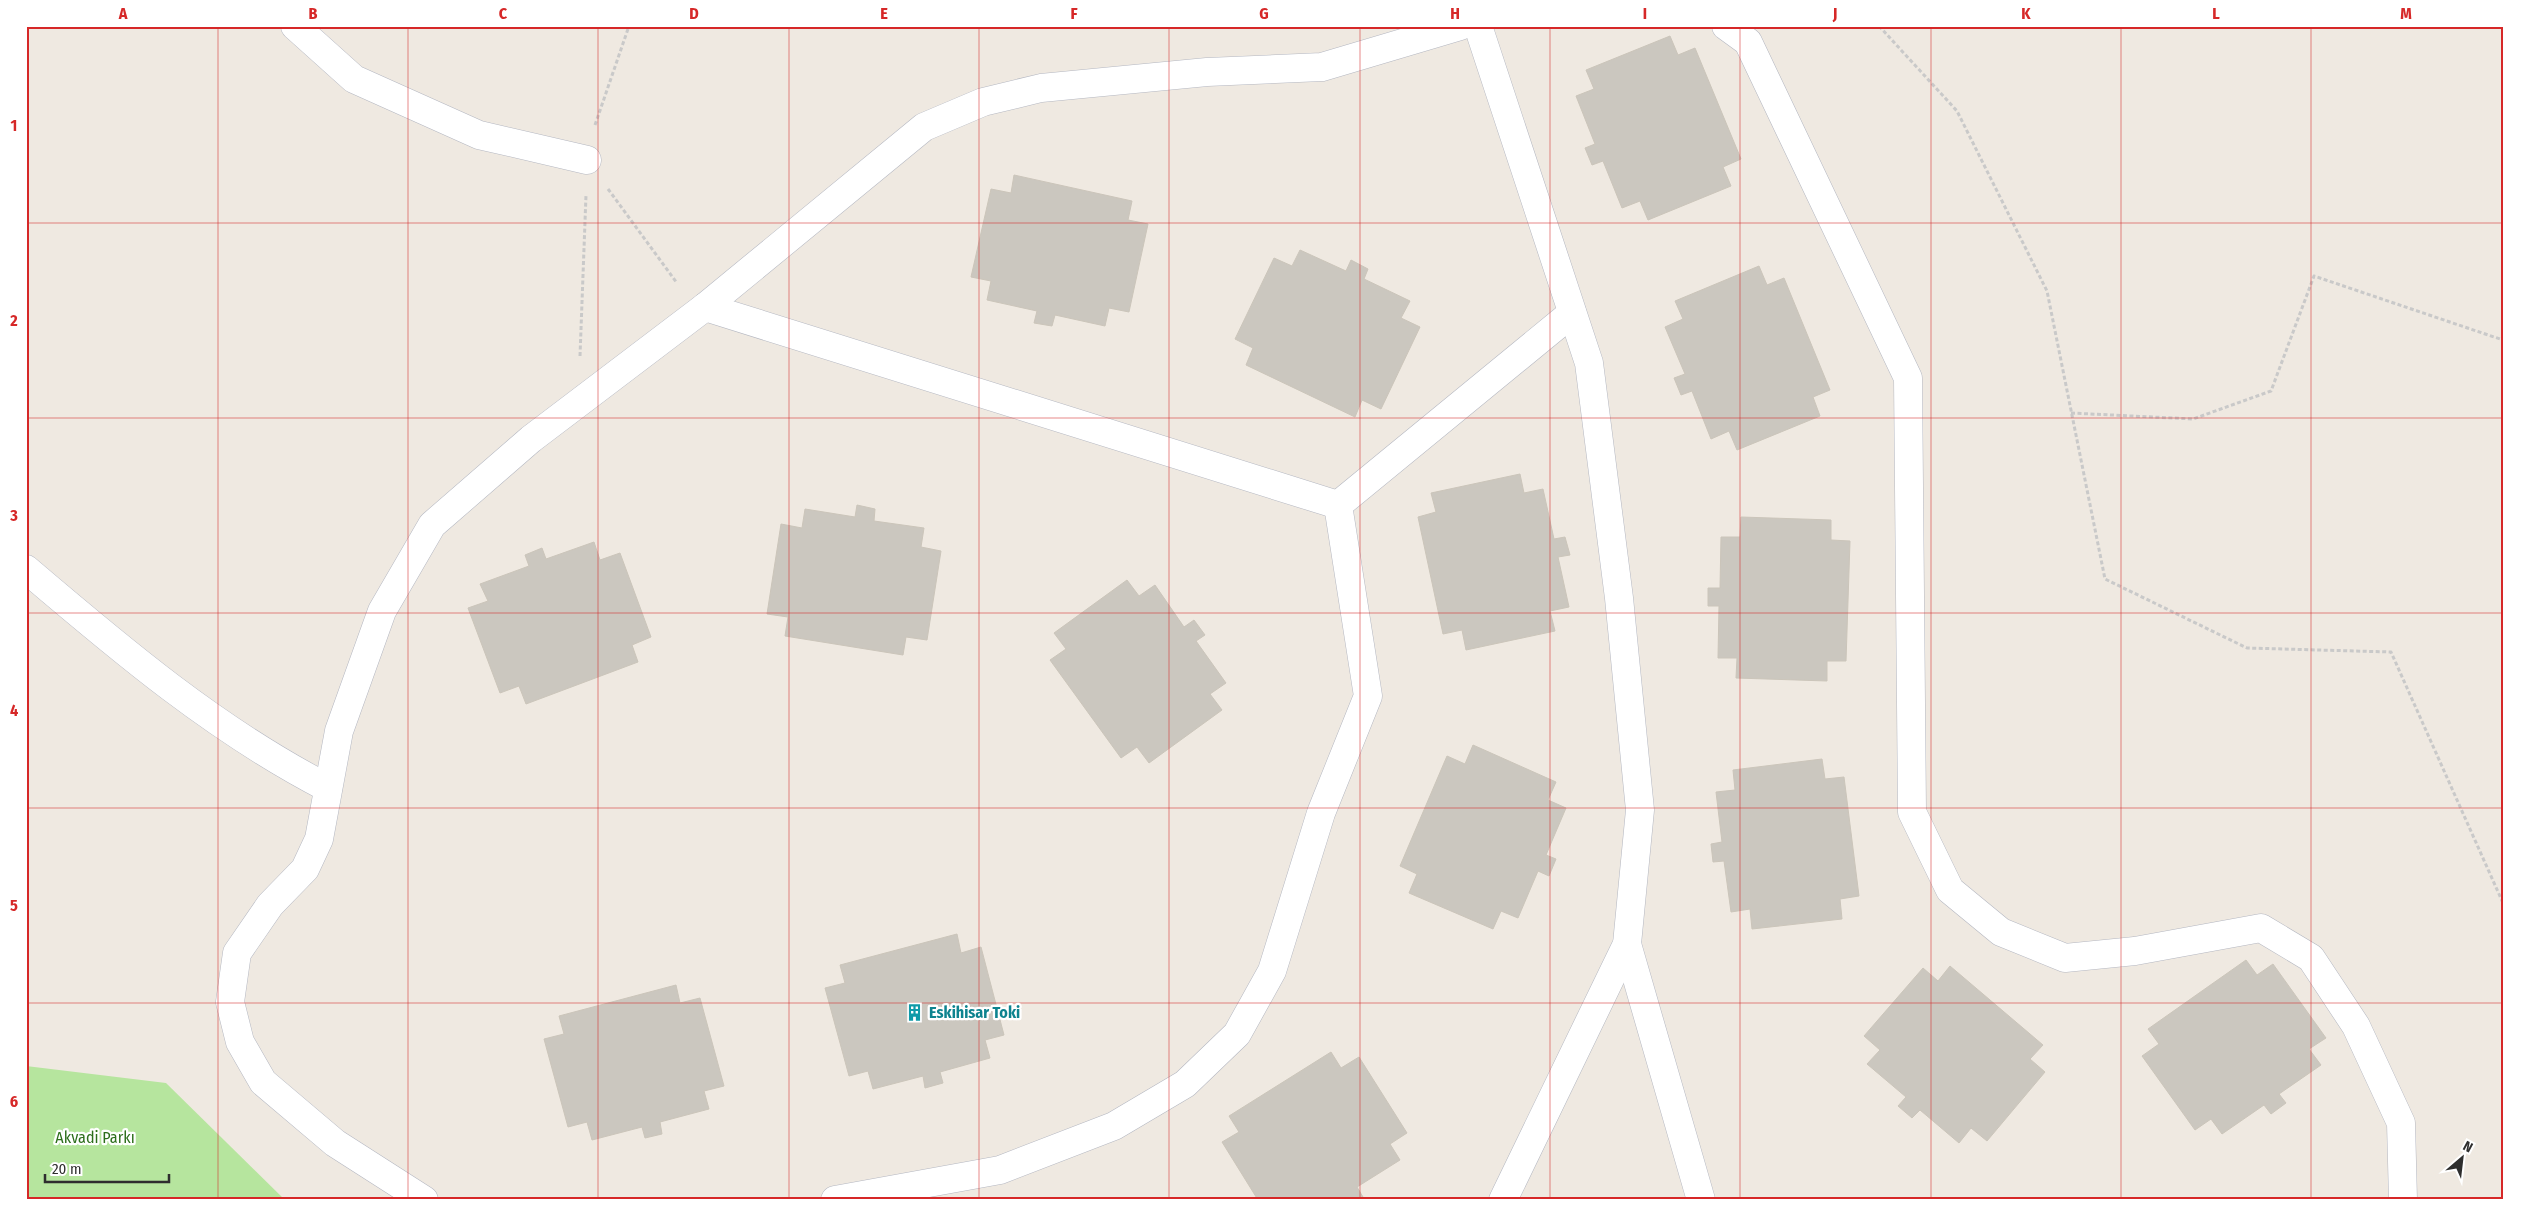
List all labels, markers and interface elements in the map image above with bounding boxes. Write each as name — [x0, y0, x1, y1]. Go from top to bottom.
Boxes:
text: A — [118, 4, 128, 23]
text: B — [309, 4, 318, 23]
text: C — [499, 4, 508, 23]
text: D — [689, 4, 699, 23]
text: E — [880, 4, 888, 23]
text: F — [1070, 4, 1078, 23]
text: G — [1259, 4, 1269, 23]
text: H — [1450, 4, 1460, 23]
text: I — [1643, 4, 1647, 23]
text: J — [1832, 4, 1837, 23]
text: K — [2021, 4, 2031, 23]
text: L — [2212, 4, 2220, 23]
text: M — [2400, 4, 2412, 23]
text: 1 — [11, 116, 17, 135]
text: 2 — [9, 311, 18, 330]
text: 3 — [9, 506, 18, 525]
text: 4 — [10, 701, 18, 720]
text: 5 — [10, 896, 18, 915]
building icon: Eskihisar Toki — [905, 1002, 925, 1022]
place label: Eskihisar Toki — [929, 1003, 1020, 1022]
text: 6 — [10, 1092, 18, 1111]
park label: Akvadi Parkı — [55, 1128, 135, 1147]
north arrow — [2436, 1134, 2486, 1184]
text: N — [2460, 1137, 2476, 1156]
scale bar — [45, 1151, 169, 1183]
text: 20 m — [52, 1160, 82, 1178]

